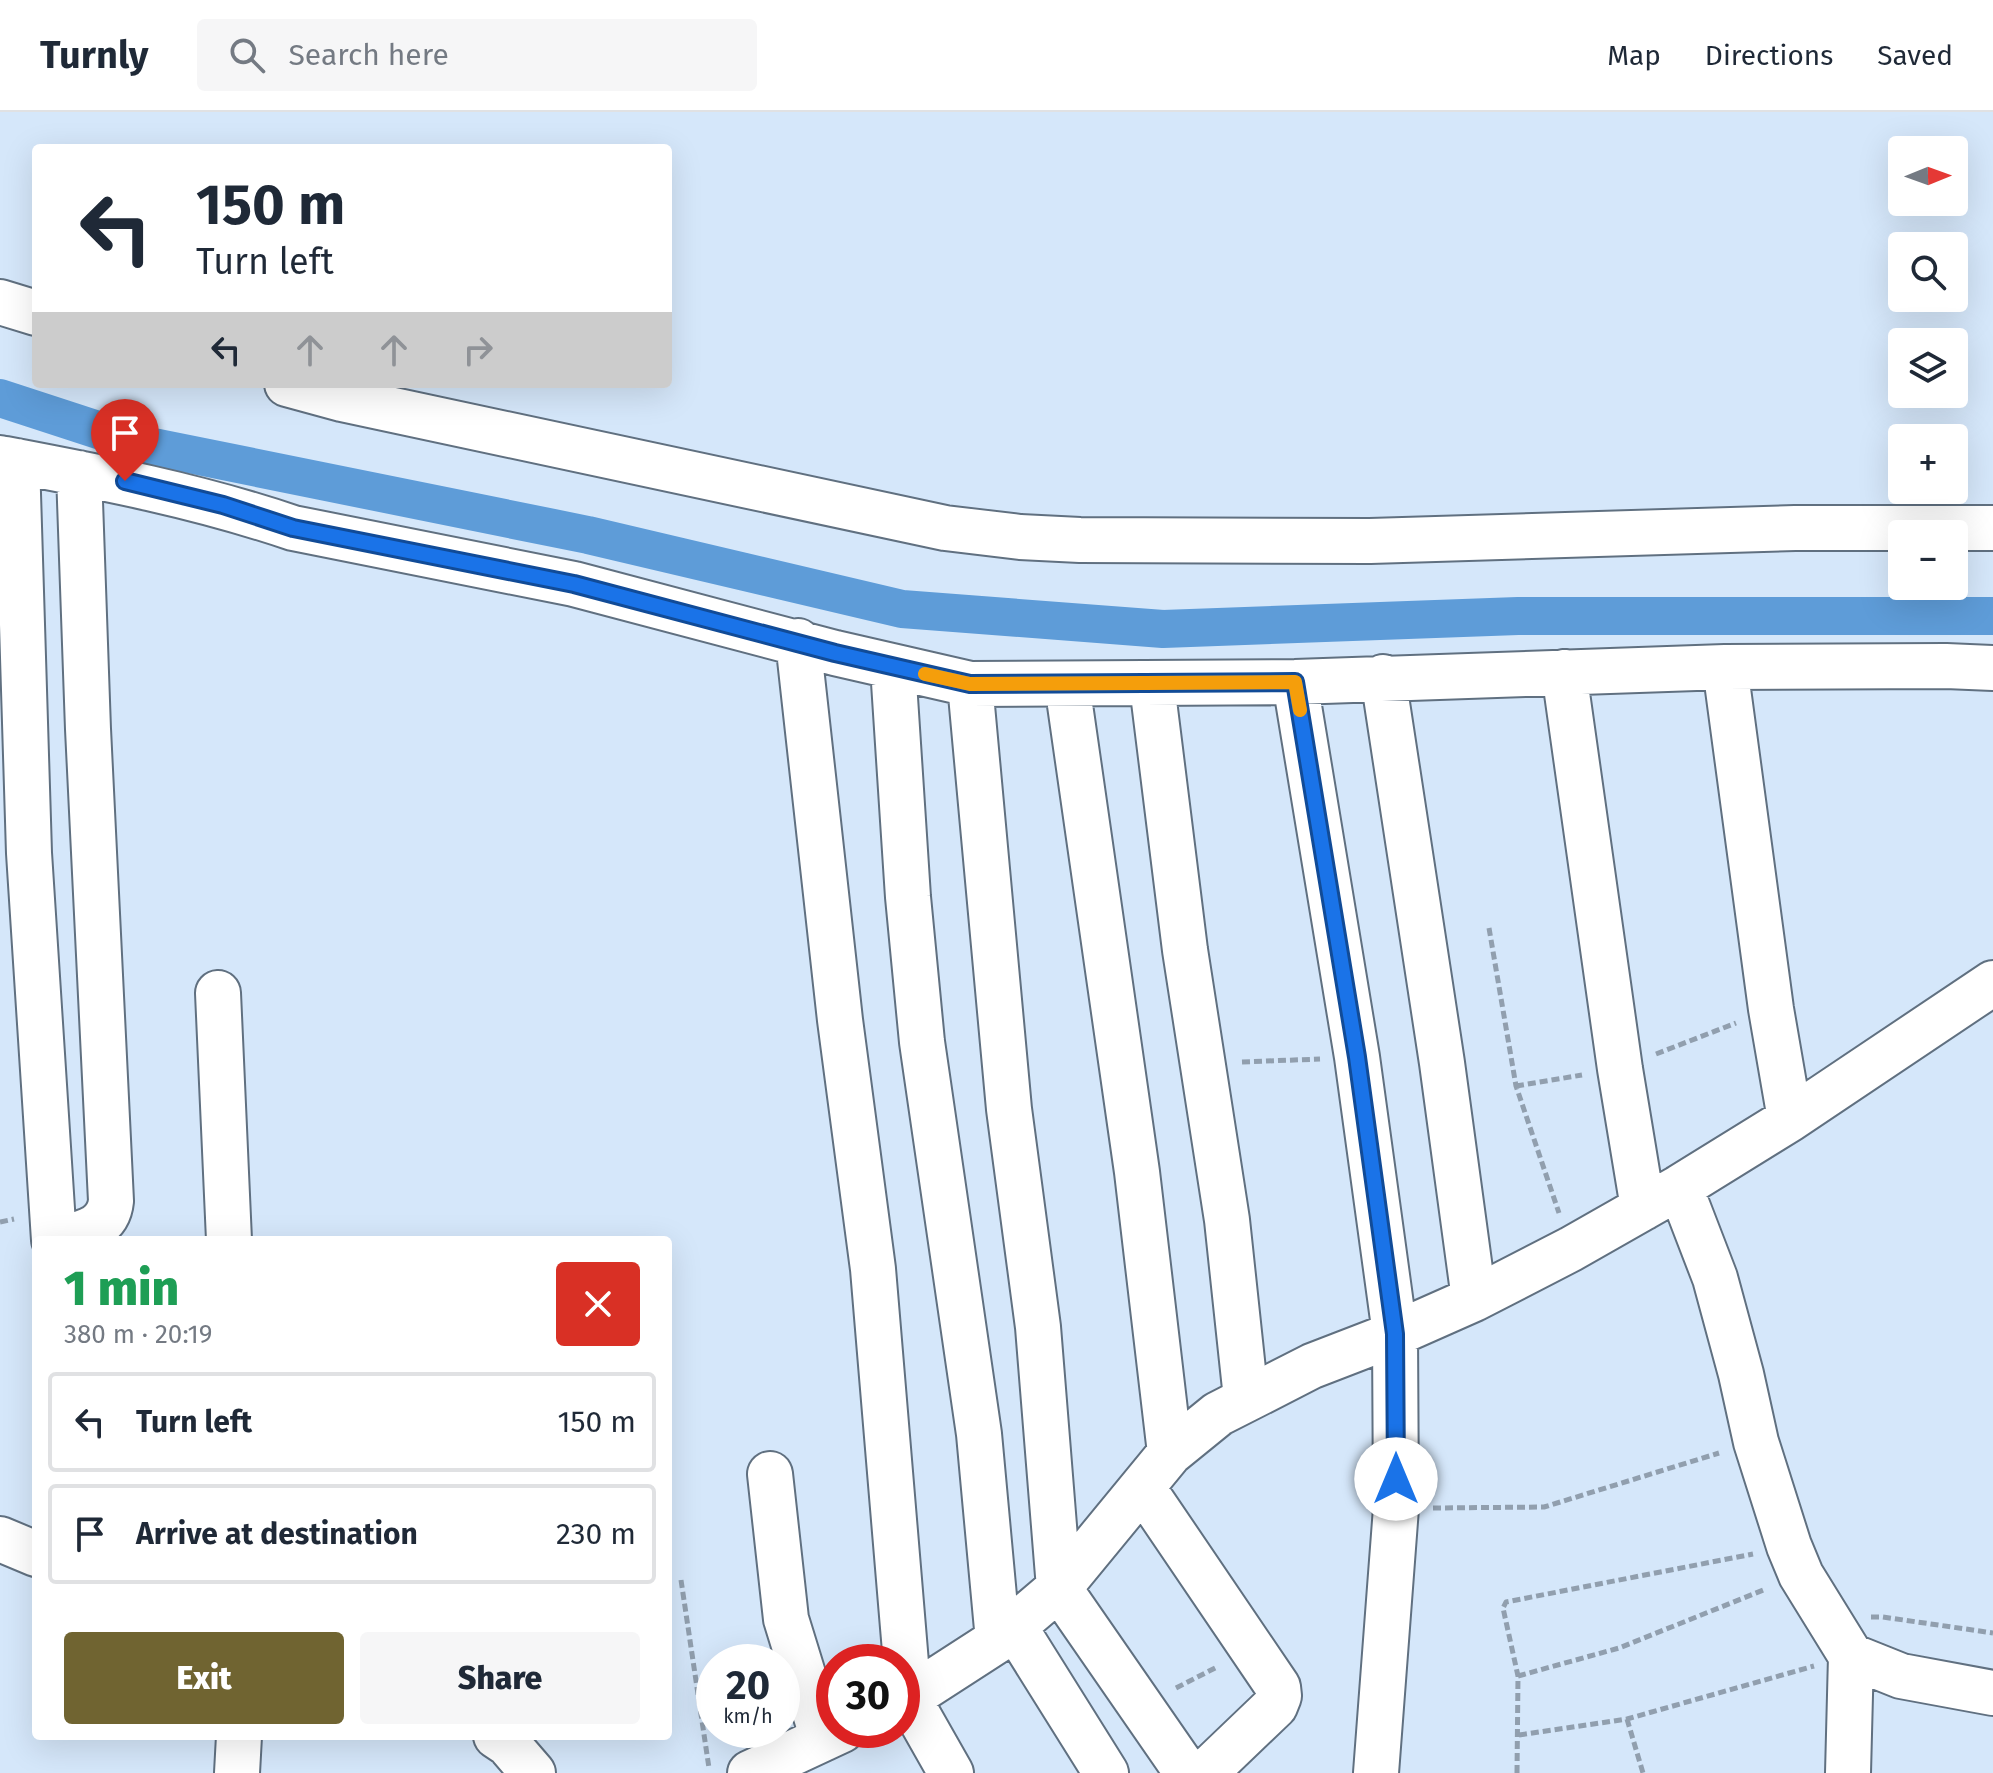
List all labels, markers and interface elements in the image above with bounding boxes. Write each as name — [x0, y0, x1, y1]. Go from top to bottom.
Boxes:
search box — [197, 19, 757, 91]
text: Turnly — [40, 32, 149, 78]
icon: search — [225, 33, 269, 77]
text: Search here — [289, 37, 449, 73]
text: Map — [1607, 39, 1661, 72]
text: Directions — [1705, 39, 1833, 72]
text: Saved — [1877, 39, 1953, 72]
north arrow — [1888, 136, 1968, 216]
map controls — [1888, 136, 1968, 600]
text: 150 m — [196, 172, 345, 239]
icon: left — [64, 176, 168, 280]
button: search — [1888, 232, 1968, 312]
text: Turn left — [196, 240, 334, 284]
icon: left — [204, 328, 248, 372]
icon: ahead — [288, 328, 332, 372]
icon: ahead — [372, 328, 416, 372]
icon: right — [456, 328, 500, 372]
button: layers — [1888, 328, 1968, 408]
pin — [91, 399, 159, 481]
icon: arrive — [103, 411, 147, 455]
button: + — [1888, 424, 1968, 504]
button: − — [1888, 520, 1968, 600]
text: 1 min — [64, 1260, 179, 1318]
button: close — [556, 1262, 640, 1346]
text: 380 m · 20:19 — [64, 1319, 213, 1350]
icon: left — [68, 1400, 112, 1444]
text: Turn left — [136, 1404, 252, 1440]
text: 150 m — [558, 1404, 636, 1440]
position arrow — [1354, 1437, 1438, 1521]
icon: arrive — [68, 1512, 112, 1556]
text: Arrive at destination — [136, 1516, 418, 1552]
text: 230 m — [556, 1516, 636, 1552]
button: Exit — [64, 1632, 344, 1724]
button: Share — [360, 1632, 640, 1724]
speed limit sign: 30 — [816, 1644, 920, 1748]
text: 20 — [726, 1662, 770, 1710]
text: km/h — [723, 1704, 773, 1728]

